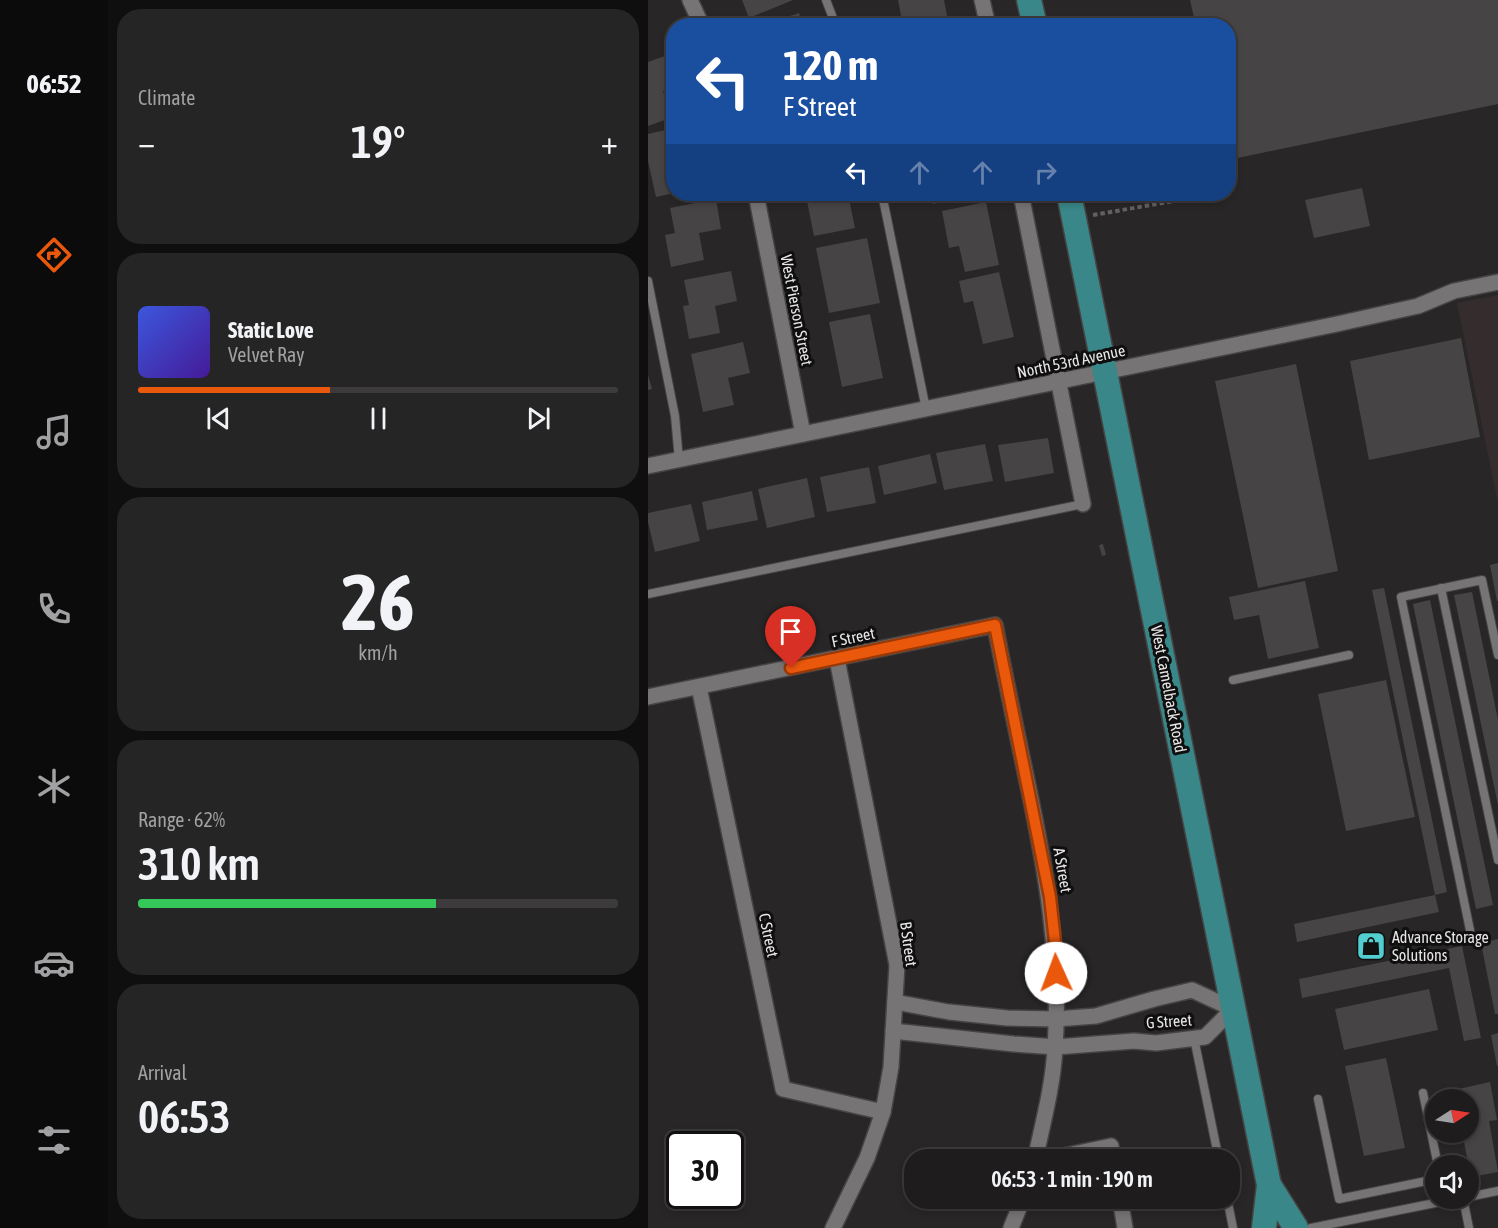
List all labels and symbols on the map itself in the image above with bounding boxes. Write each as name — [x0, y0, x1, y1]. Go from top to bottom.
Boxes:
street label: West Pierson Street — [777, 253, 817, 367]
street label: North 53rd Avenue — [1015, 341, 1127, 381]
pin — [765, 606, 816, 668]
street label: F Street — [830, 624, 877, 650]
street label: West Camelback Road — [1148, 624, 1190, 754]
street label: A Street — [1050, 846, 1076, 894]
street label: C Street — [756, 911, 783, 959]
street label: B Street — [897, 921, 921, 968]
place label: Advance Storage Solutions — [1392, 928, 1489, 964]
shop icon: Advance Storage Solutions — [1355, 930, 1387, 962]
position arrow — [1024, 941, 1088, 1005]
street label: G Street — [1146, 1010, 1193, 1032]
north arrow — [1425, 1089, 1479, 1143]
speed limit sign: 30 — [666, 1131, 744, 1209]

